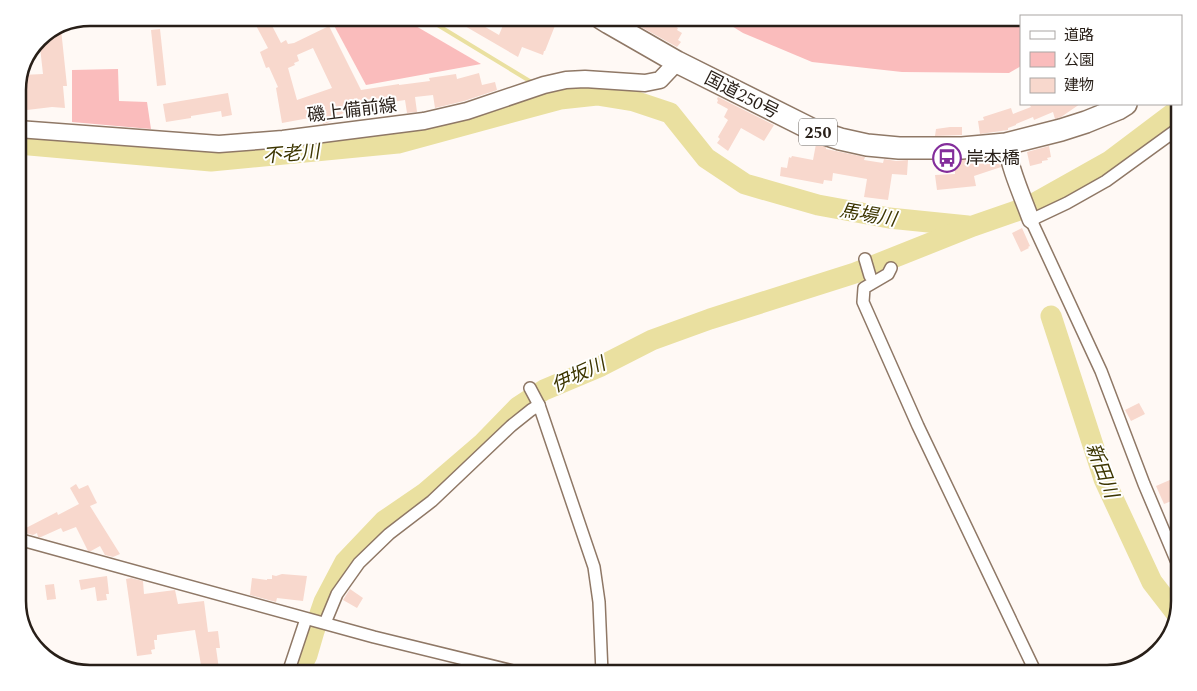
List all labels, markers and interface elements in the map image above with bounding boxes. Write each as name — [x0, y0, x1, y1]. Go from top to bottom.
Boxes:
legend — [1020, 15, 1182, 105]
text: 道路 — [1064, 24, 1094, 47]
text: 公園 — [1064, 49, 1094, 72]
street label: 国道250号 — [700, 65, 784, 126]
text: 建物 — [1064, 74, 1094, 97]
street label: 磯上備前線 — [306, 92, 398, 129]
road number: 250 — [799, 118, 837, 146]
water label: 不老川 — [261, 137, 323, 171]
bus stop icon: 岸本橋 — [932, 143, 962, 173]
place label: 岸本橋 — [966, 145, 1020, 172]
water label: 馬場川 — [837, 196, 900, 235]
water label: 伊坂川 — [547, 349, 612, 401]
water label: 新田川 — [1078, 439, 1126, 504]

